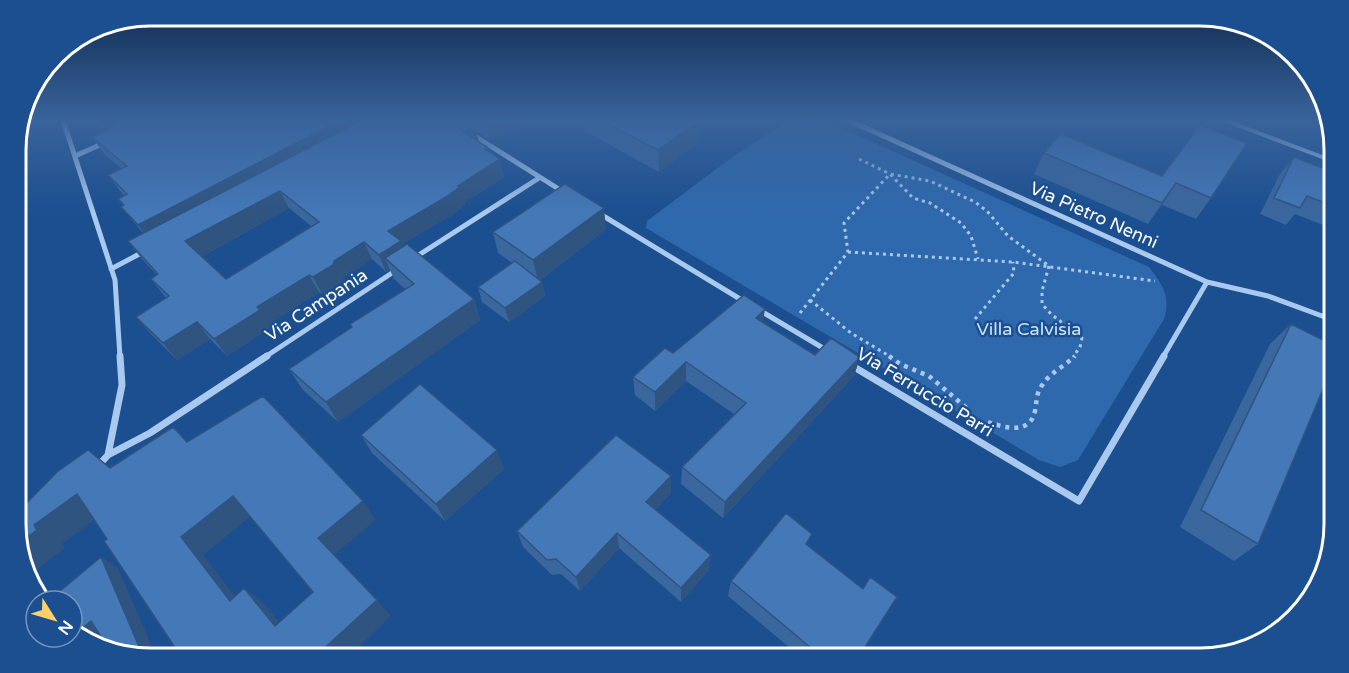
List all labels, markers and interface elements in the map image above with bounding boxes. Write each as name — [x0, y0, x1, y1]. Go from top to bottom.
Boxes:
street label: Via Pietro Nenni — [1026, 177, 1162, 253]
street label: Via Campania — [261, 264, 371, 346]
park label: Villa Calvisia — [977, 318, 1081, 340]
street label: Via Ferruccio Parri — [852, 342, 998, 442]
north arrow — [24, 589, 84, 649]
text: N — [53, 616, 77, 639]

